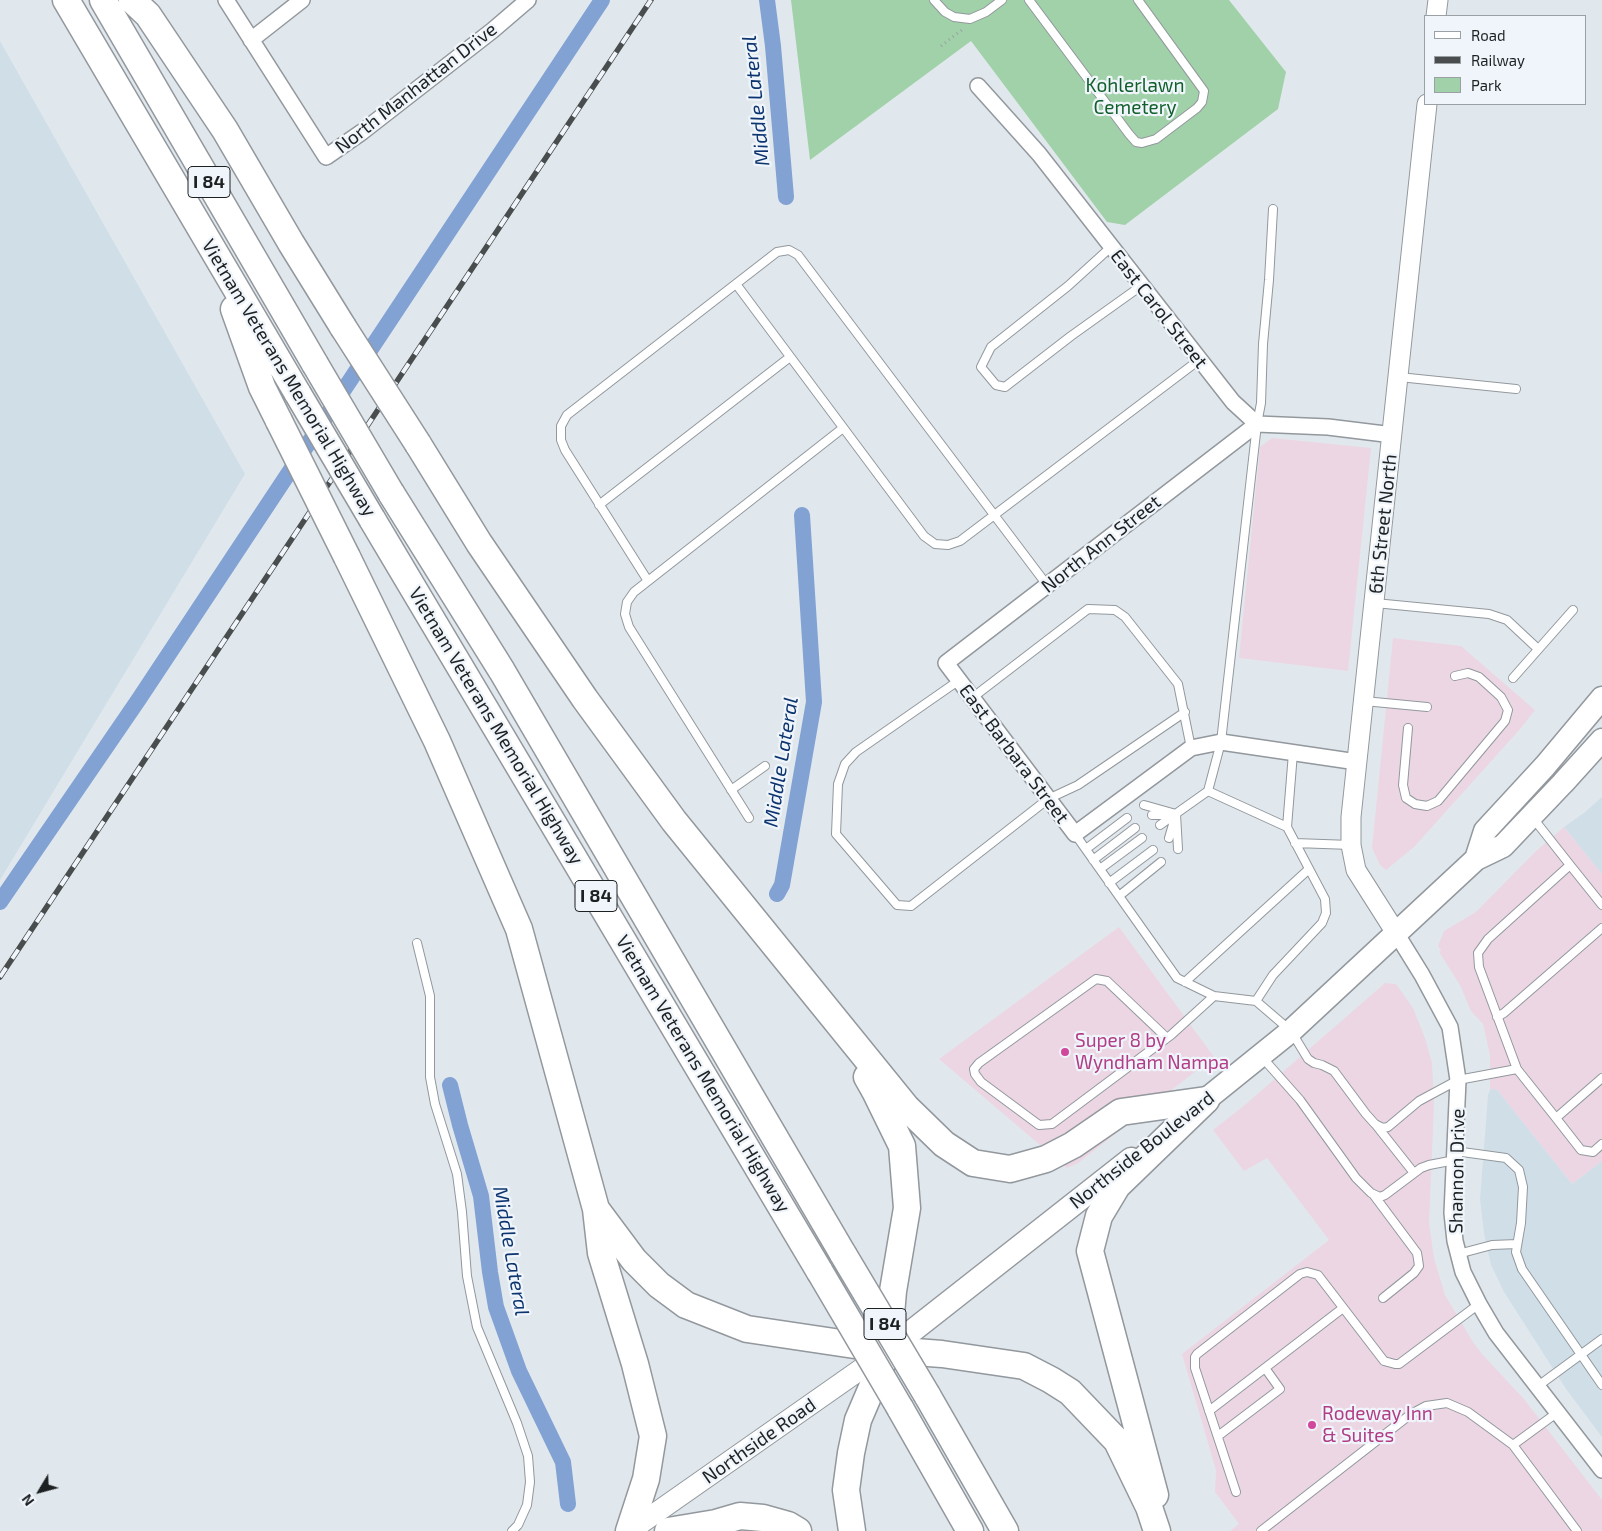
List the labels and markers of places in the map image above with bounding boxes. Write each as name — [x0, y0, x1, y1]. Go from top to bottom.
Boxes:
place label: Super 8 by Wyndham Nampa — [1075, 1030, 1229, 1074]
marker: Super 8 by Wyndham Nampa — [1059, 1046, 1071, 1058]
place label: Rodeway Inn & Suites — [1322, 1403, 1433, 1447]
marker: Rodeway Inn & Suites — [1306, 1419, 1318, 1431]

